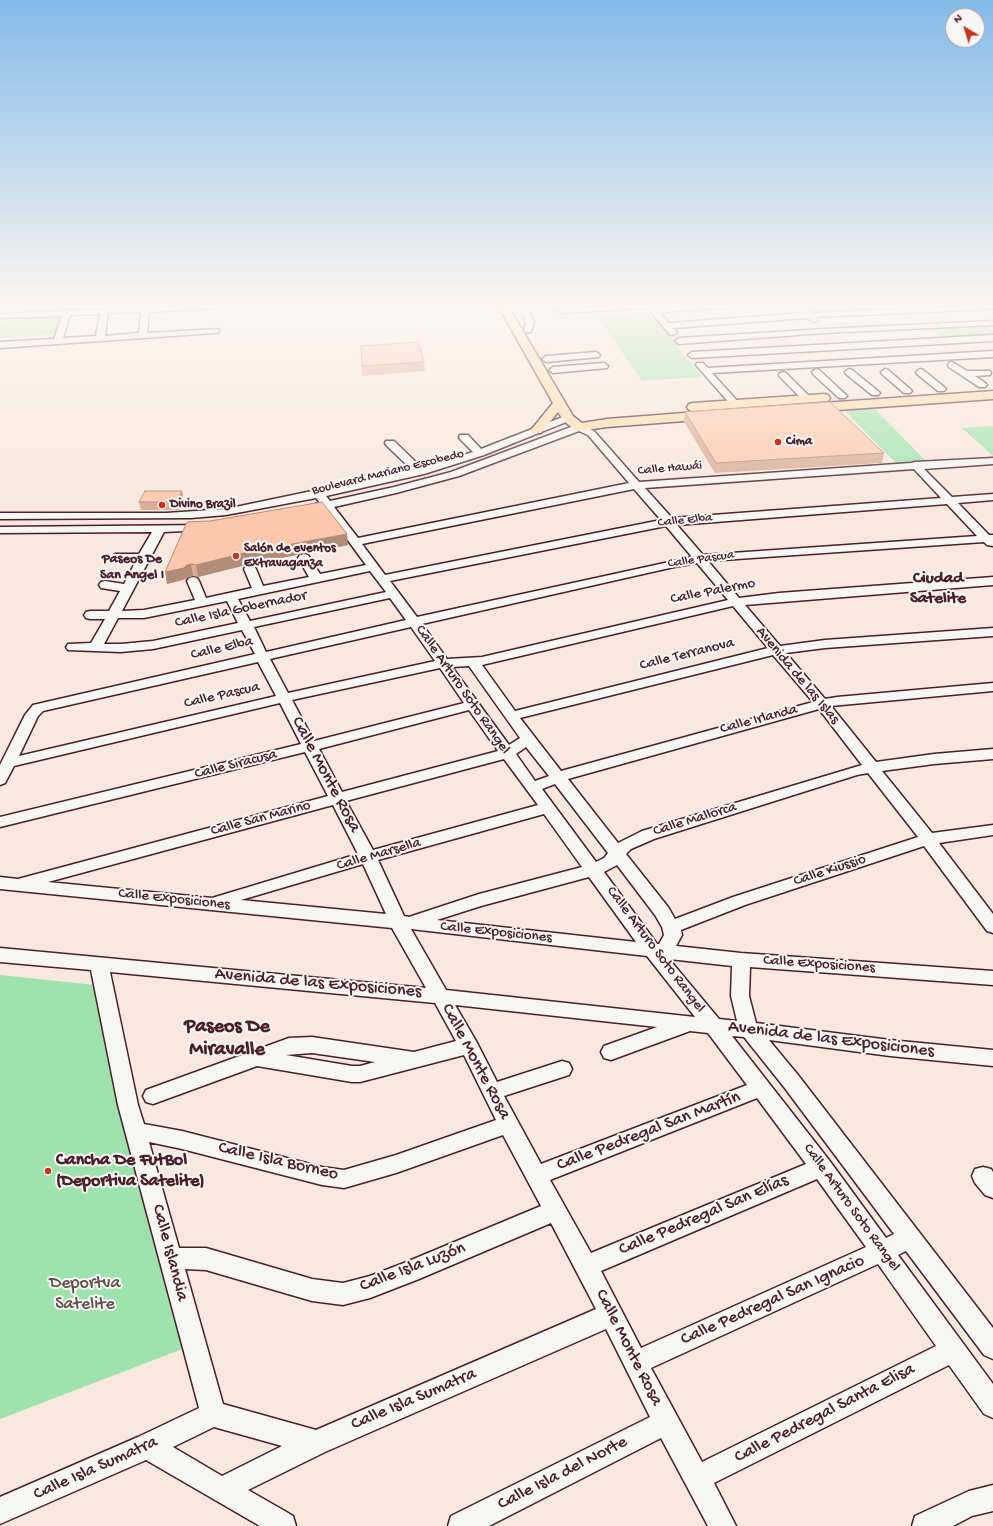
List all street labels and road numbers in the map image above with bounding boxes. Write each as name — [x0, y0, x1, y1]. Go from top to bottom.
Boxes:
street label: Boulevard Mariano Escobedo — [310, 447, 466, 499]
street label: Calle Hawái — [637, 458, 703, 480]
street label: Calle Elba — [657, 510, 713, 532]
street label: Calle Pascua — [667, 548, 735, 572]
street label: Calle Palermo — [669, 575, 757, 609]
street label: Calle Isla Gobernador — [173, 587, 309, 633]
street label: Calle Arturo Soto Rangel — [411, 622, 513, 758]
street label: Avenida de las Islas — [751, 624, 843, 728]
street label: Calle Elba — [189, 633, 255, 665]
street label: Calle Terranova — [638, 635, 736, 675]
street label: Calle Pascua — [182, 679, 262, 713]
street label: Calle Irlanda — [718, 701, 800, 739]
street label: Calle Monte Rosa — [285, 713, 365, 837]
street label: Calle Siracusa — [193, 746, 279, 784]
street label: Calle San Marino — [209, 797, 313, 841]
street label: Calle Mallorca — [651, 799, 739, 841]
street label: Calle Marsella — [335, 834, 423, 876]
street label: Calle Kiussio — [792, 851, 868, 891]
street label: Calle Arturo Soto Rangel — [602, 883, 708, 1017]
street label: Calle Exposiciones — [117, 885, 231, 915]
street label: Calle Exposiciones — [439, 918, 553, 948]
street label: Calle Exposiciones — [762, 952, 876, 978]
street label: Avenida de las Exposiciones — [214, 964, 422, 1004]
street label: Calle Monte Rosa — [435, 1000, 515, 1124]
street label: Avenida de las Exposiciones — [727, 1017, 935, 1063]
street label: Calle Pedregal San Martín — [554, 1087, 744, 1177]
street label: Calle Isla Borneo — [216, 1138, 340, 1186]
street label: Calle Arturo Soto Rangel — [799, 1141, 903, 1275]
street label: Calle Pedregal San Elías — [616, 1171, 792, 1261]
street label: Calle Islandia — [146, 1202, 192, 1304]
street label: Calle Isla Luzón — [357, 1238, 469, 1298]
street label: Calle Pedregal San Ignacio — [678, 1251, 868, 1351]
street label: Calle Monte Rosa — [589, 1286, 667, 1410]
street label: Calle Pedregal Santa Elisa — [731, 1359, 919, 1469]
street label: Calle Isla Sumatra — [348, 1364, 480, 1436]
street label: Calle Isla Sumatra — [31, 1432, 161, 1506]
street label: Calle Isla del Norte — [495, 1432, 631, 1516]

